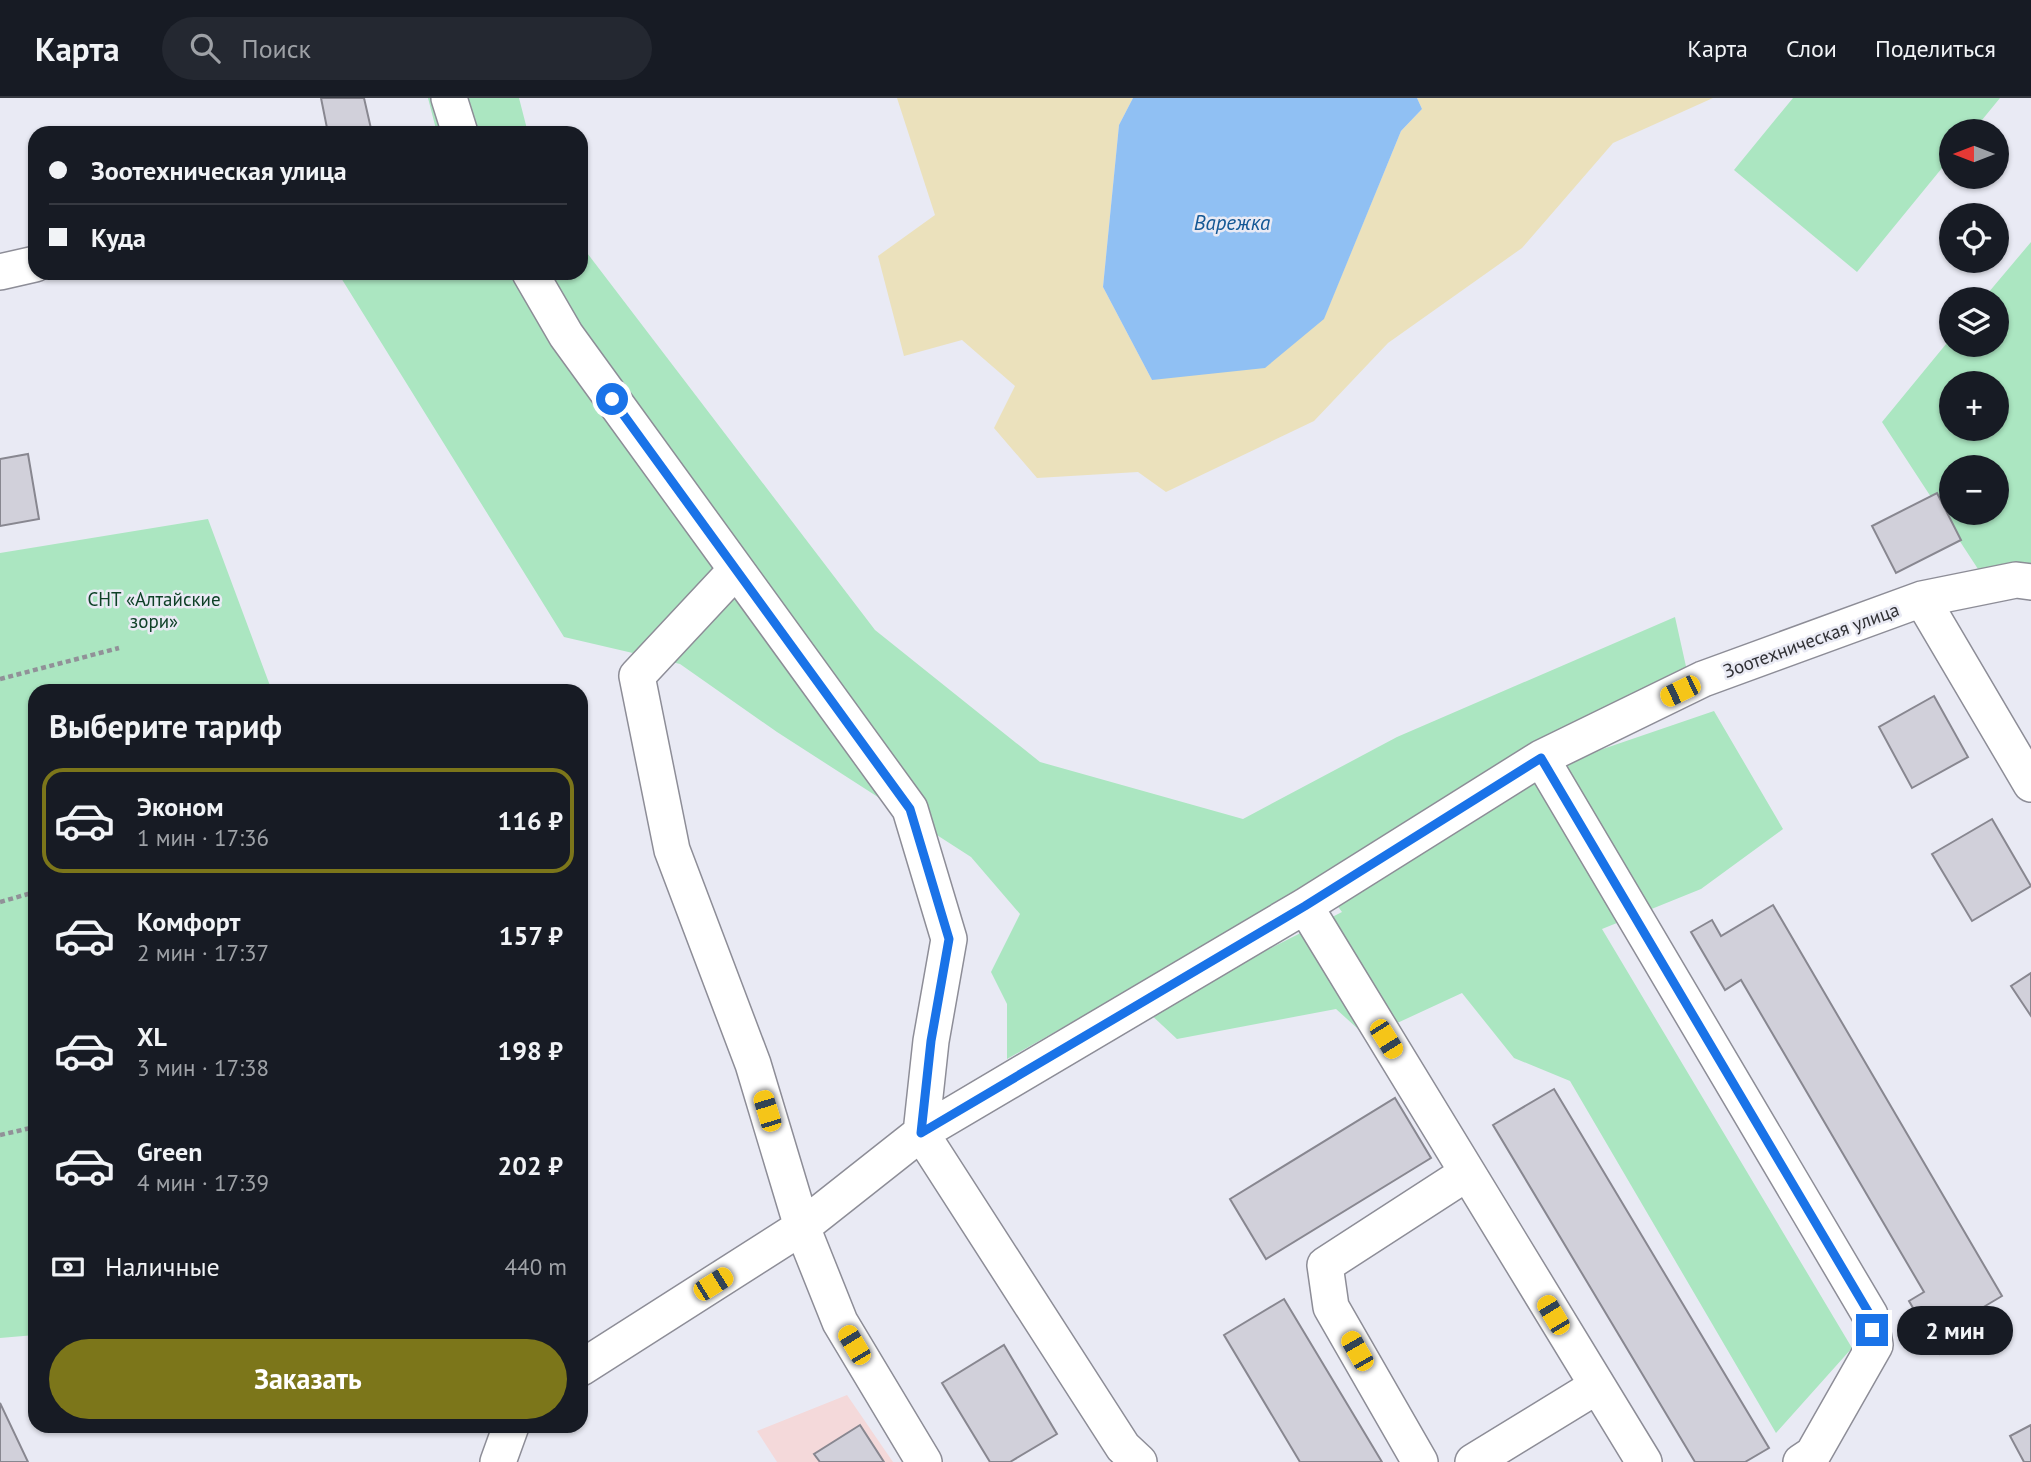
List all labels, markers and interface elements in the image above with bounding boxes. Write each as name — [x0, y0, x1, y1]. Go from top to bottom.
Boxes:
search box — [162, 17, 652, 80]
text: Карта — [35, 27, 120, 70]
icon: search — [186, 29, 224, 67]
text: Поиск — [242, 32, 311, 65]
text: Карта — [1687, 33, 1748, 64]
text: Слои — [1786, 33, 1837, 64]
text: Поделиться — [1875, 33, 1996, 64]
north arrow — [1939, 119, 2009, 189]
map controls — [1939, 119, 2009, 525]
text: Зоотехническая улица — [91, 154, 347, 187]
button: locate — [1939, 203, 2009, 273]
water label: Варежка — [1194, 209, 1271, 236]
text: Куда — [91, 221, 146, 254]
button: layers — [1939, 287, 2009, 357]
button: + — [1939, 371, 2009, 441]
route start — [596, 383, 628, 415]
button: − — [1939, 455, 2009, 525]
park label: СНТ «Алтайские зори» — [87, 587, 221, 633]
street label: Зоотехническая улица — [1720, 597, 1902, 683]
car — [1657, 672, 1704, 710]
text: Выберите тариф — [49, 705, 282, 747]
icon: car — [53, 789, 116, 852]
text: Эконом — [137, 790, 224, 823]
text: 116 ₽ — [497, 804, 563, 837]
text: 1 мин · 17:36 — [137, 823, 269, 852]
icon: car — [53, 904, 116, 967]
text: Комфорт — [137, 905, 240, 938]
text: 157 ₽ — [499, 919, 563, 952]
text: 2 мин · 17:37 — [137, 938, 269, 967]
car — [1366, 1016, 1407, 1062]
icon: car — [53, 1019, 116, 1082]
text: XL — [137, 1020, 167, 1053]
text: 198 ₽ — [497, 1034, 563, 1067]
text: 3 мин · 17:38 — [137, 1053, 269, 1082]
car — [751, 1088, 784, 1134]
icon: car — [53, 1134, 116, 1197]
text: Green — [137, 1135, 202, 1168]
text: 202 ₽ — [497, 1149, 563, 1182]
text: 4 мин · 17:39 — [137, 1168, 269, 1197]
icon: cash — [49, 1248, 87, 1286]
text: Наличные — [105, 1250, 220, 1283]
text: 440 m — [505, 1252, 567, 1281]
car — [690, 1264, 737, 1304]
car — [1534, 1292, 1573, 1338]
callout: 2 мин — [1896, 1306, 2012, 1354]
route end — [1856, 1314, 1888, 1346]
text: 2 мин — [1925, 1316, 1985, 1345]
car — [835, 1322, 874, 1368]
car — [1338, 1328, 1377, 1374]
button: Заказать — [49, 1339, 567, 1419]

